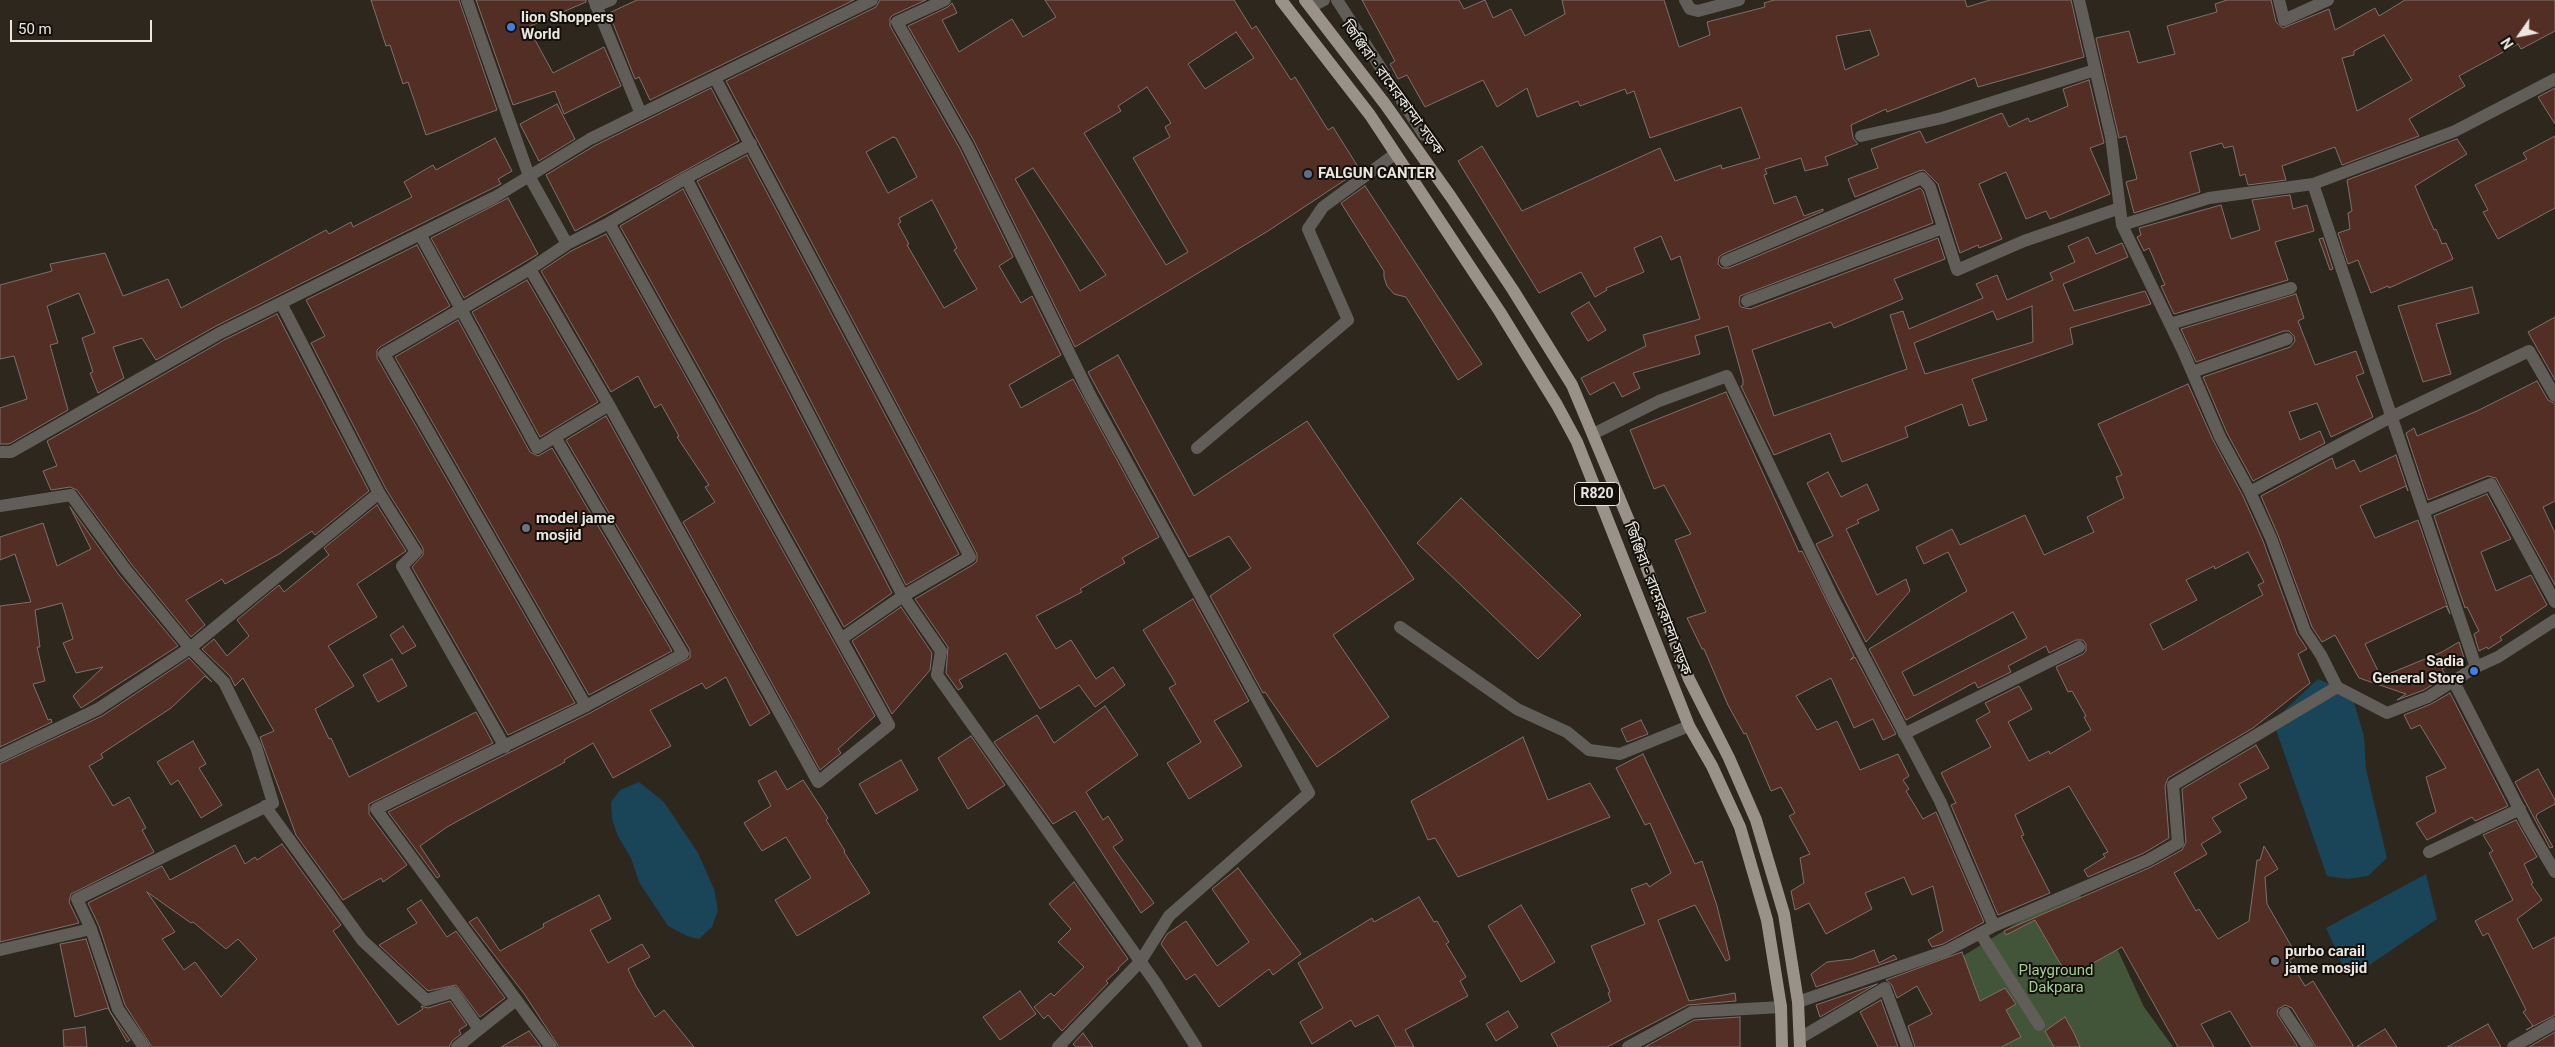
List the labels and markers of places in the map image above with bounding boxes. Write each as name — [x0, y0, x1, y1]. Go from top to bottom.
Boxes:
place label: lion Shoppers World — [521, 9, 614, 44]
marker: lion Shoppers World — [505, 21, 517, 33]
place label: FALGUN CANTER — [1318, 165, 1435, 183]
marker: FALGUN CANTER — [1302, 168, 1314, 180]
place label: model jame mosjid — [536, 510, 615, 545]
marker: model jame mosjid — [520, 522, 532, 534]
place label: Sadia General Store — [2372, 653, 2464, 688]
marker: Sadia General Store — [2468, 665, 2480, 677]
place label: purbo carail jame mosjid — [2285, 943, 2367, 978]
marker: purbo carail jame mosjid — [2269, 955, 2281, 967]

